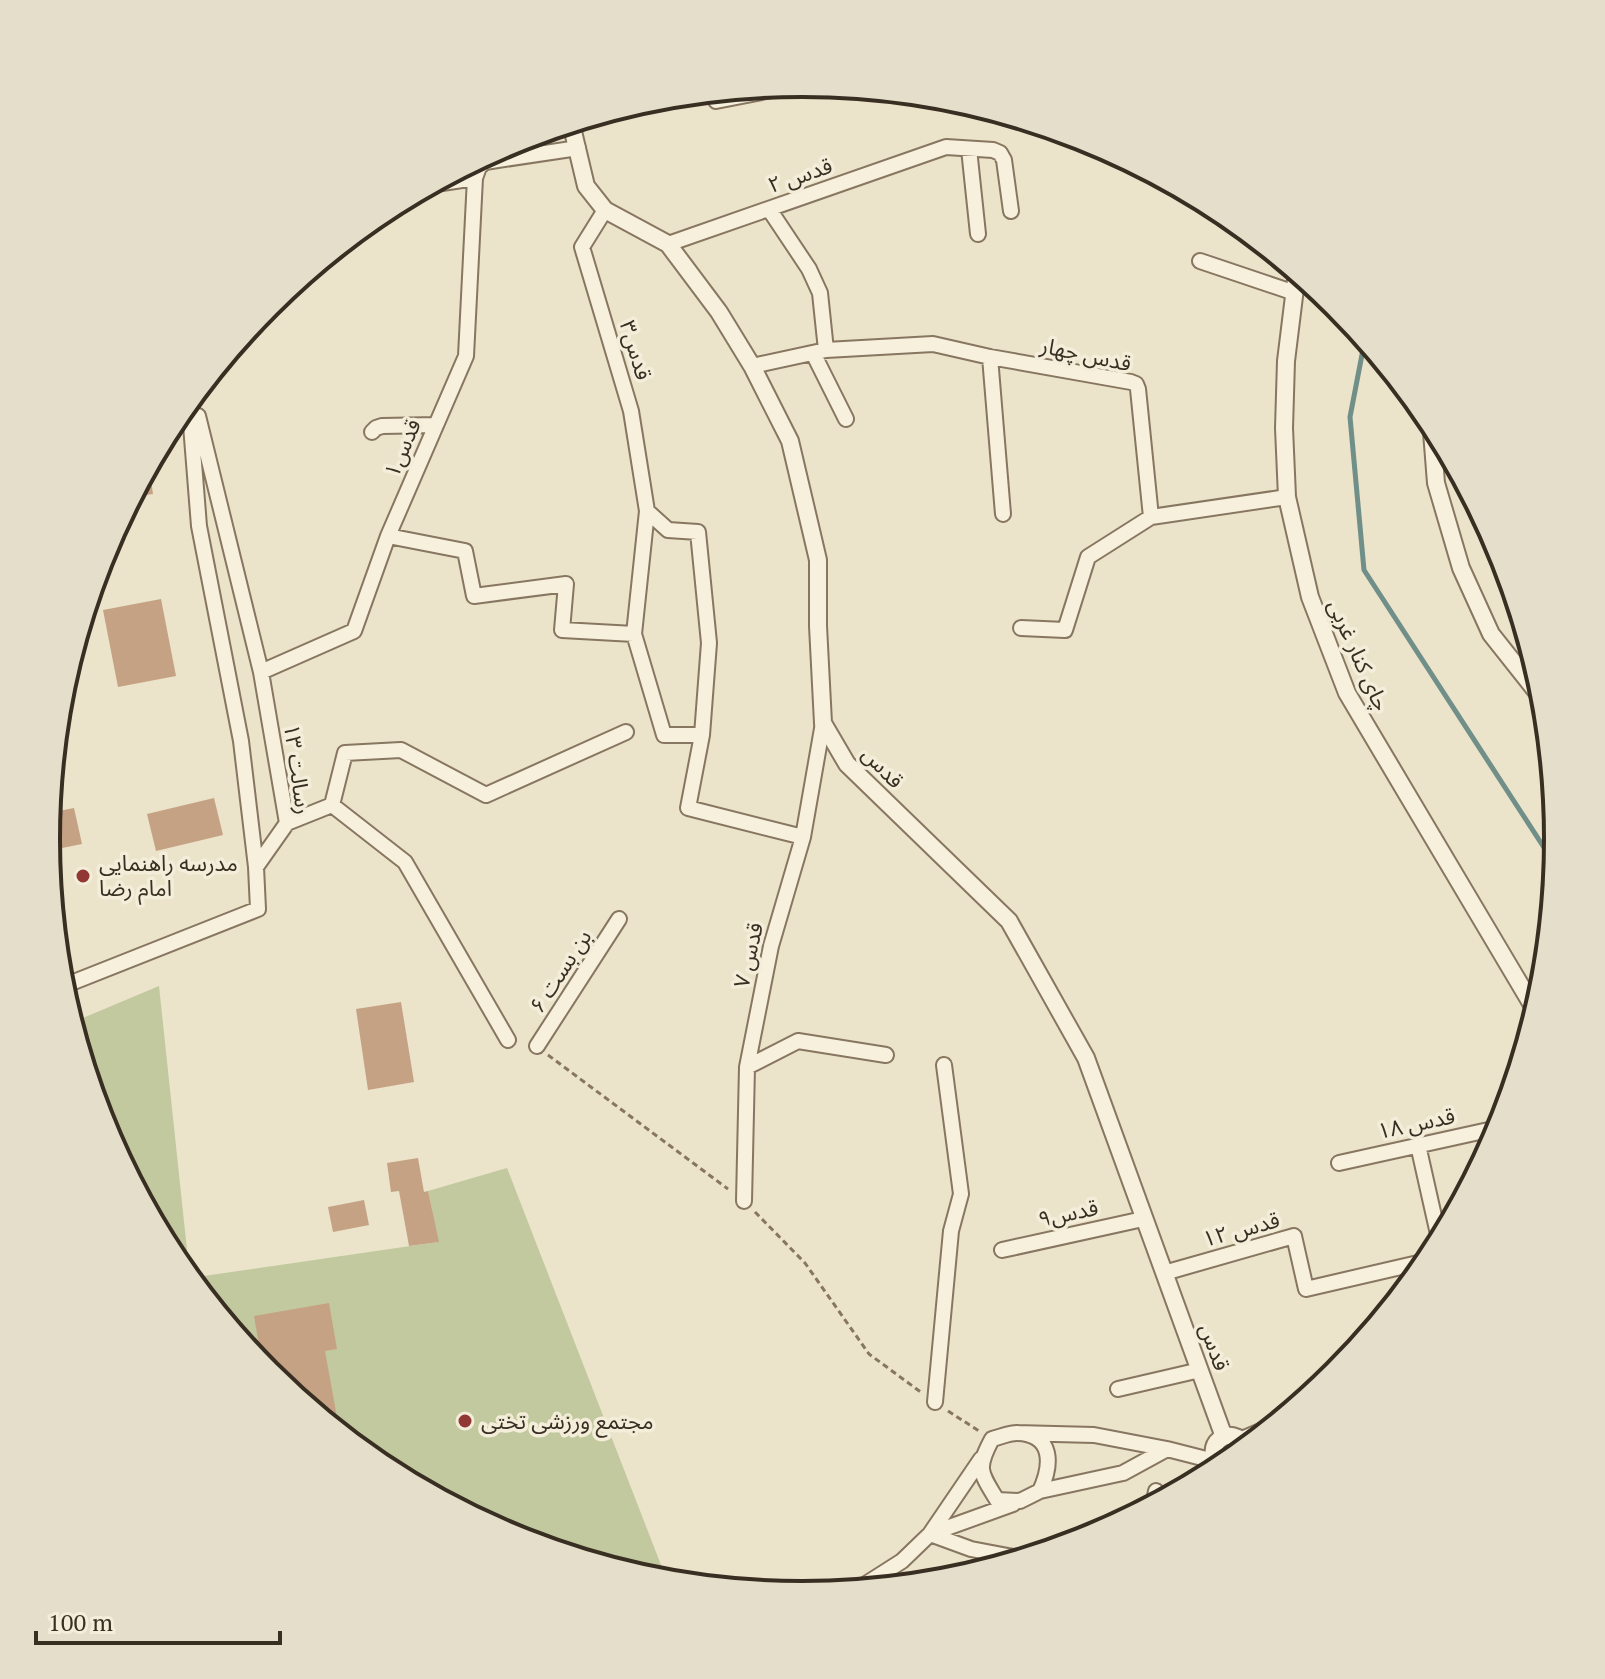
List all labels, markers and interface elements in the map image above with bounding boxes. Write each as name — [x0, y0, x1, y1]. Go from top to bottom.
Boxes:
street label: قدس ۲ — [764, 150, 836, 199]
street label: قدس۳ — [614, 317, 659, 383]
street label: قدس چهار — [1037, 330, 1134, 378]
street label: قدس۱ — [376, 414, 427, 481]
street label: چای کنار غربی — [1321, 595, 1397, 716]
street label: رسالت ۱۳ — [278, 722, 319, 816]
street label: قدس — [856, 739, 911, 794]
place label: مدرسه راهنمایی امام رضا — [99, 848, 238, 905]
marker: مدرسه راهنمایی امام رضا — [74, 867, 92, 885]
street label: قدس ۷ — [726, 919, 769, 990]
street label: بن بست ۶ — [522, 923, 597, 1018]
street label: قدس ۱۸ — [1374, 1100, 1457, 1145]
street label: قدس۹ — [1035, 1192, 1101, 1233]
street label: قدس ۱۲ — [1199, 1204, 1283, 1253]
street label: قدس — [1194, 1319, 1237, 1374]
place label: مجتمع ورزشی تختی — [481, 1406, 654, 1438]
marker: مجتمع ورزشی تختی — [456, 1412, 474, 1430]
scale bar — [36, 1595, 280, 1645]
text: 100 m — [48, 1606, 113, 1638]

